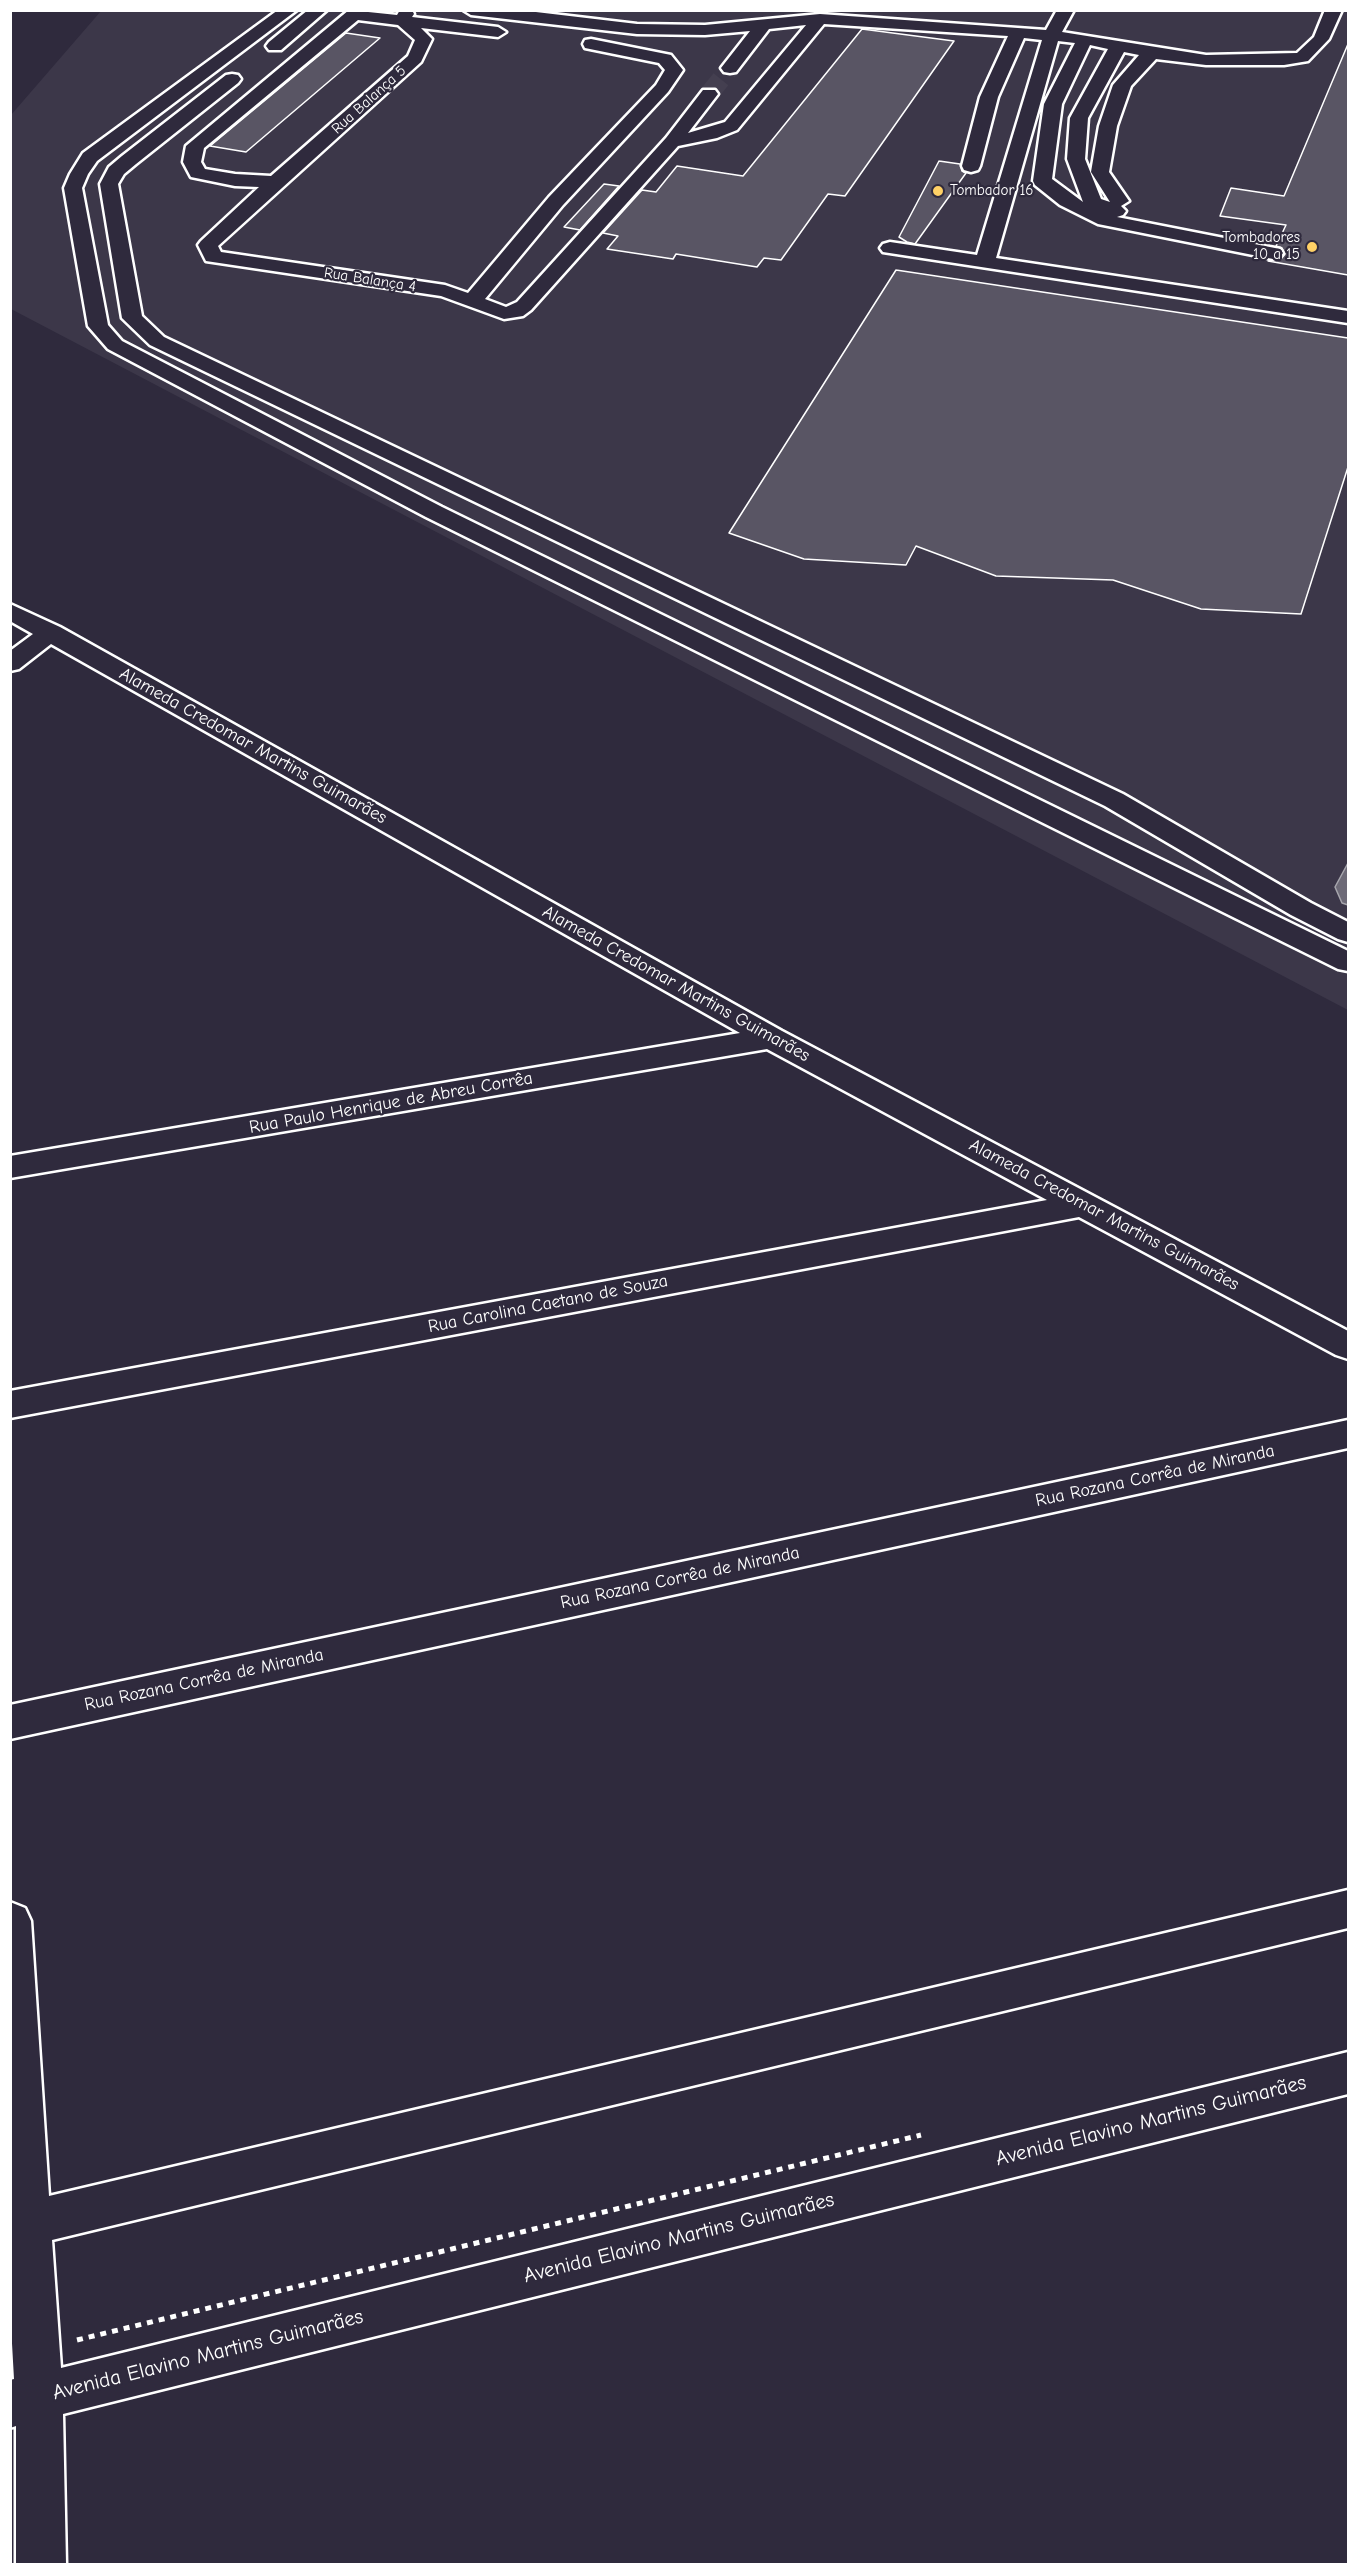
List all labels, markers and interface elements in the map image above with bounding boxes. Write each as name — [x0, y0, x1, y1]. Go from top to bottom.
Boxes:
street label: Rua Balança 5 — [328, 62, 410, 138]
place label: Tombador 16 — [950, 182, 1033, 200]
marker: Tombador 16 — [931, 184, 945, 198]
place label: Tombadores 10 a 15 — [1222, 229, 1300, 264]
marker: Tombadores 10 a 15 — [1305, 240, 1319, 254]
street label: Rua Balança 4 — [323, 264, 417, 296]
street label: Alameda Credomar Martins Guimarães — [115, 663, 391, 829]
street label: Alameda Credomar Martins Guimarães — [538, 901, 814, 1067]
street label: Rua Paulo Henrique de Abreu Corrêa — [248, 1067, 534, 1139]
street label: Alameda Credomar Martins Guimarães — [965, 1134, 1243, 1296]
street label: Rua Carolina Caetano de Souza — [426, 1270, 670, 1338]
street label: Rua Rozana Corrêa de Miranda — [1033, 1440, 1277, 1512]
street label: Rua Rozana Corrêa de Miranda — [558, 1542, 802, 1614]
street label: Rua Rozana Corrêa de Miranda — [82, 1644, 326, 1716]
street label: Avenida Elavino Martins Guimarães — [993, 2070, 1309, 2172]
street label: Avenida Elavino Martins Guimarães — [521, 2187, 837, 2289]
street label: Avenida Elavino Martins Guimarães — [50, 2304, 366, 2406]

